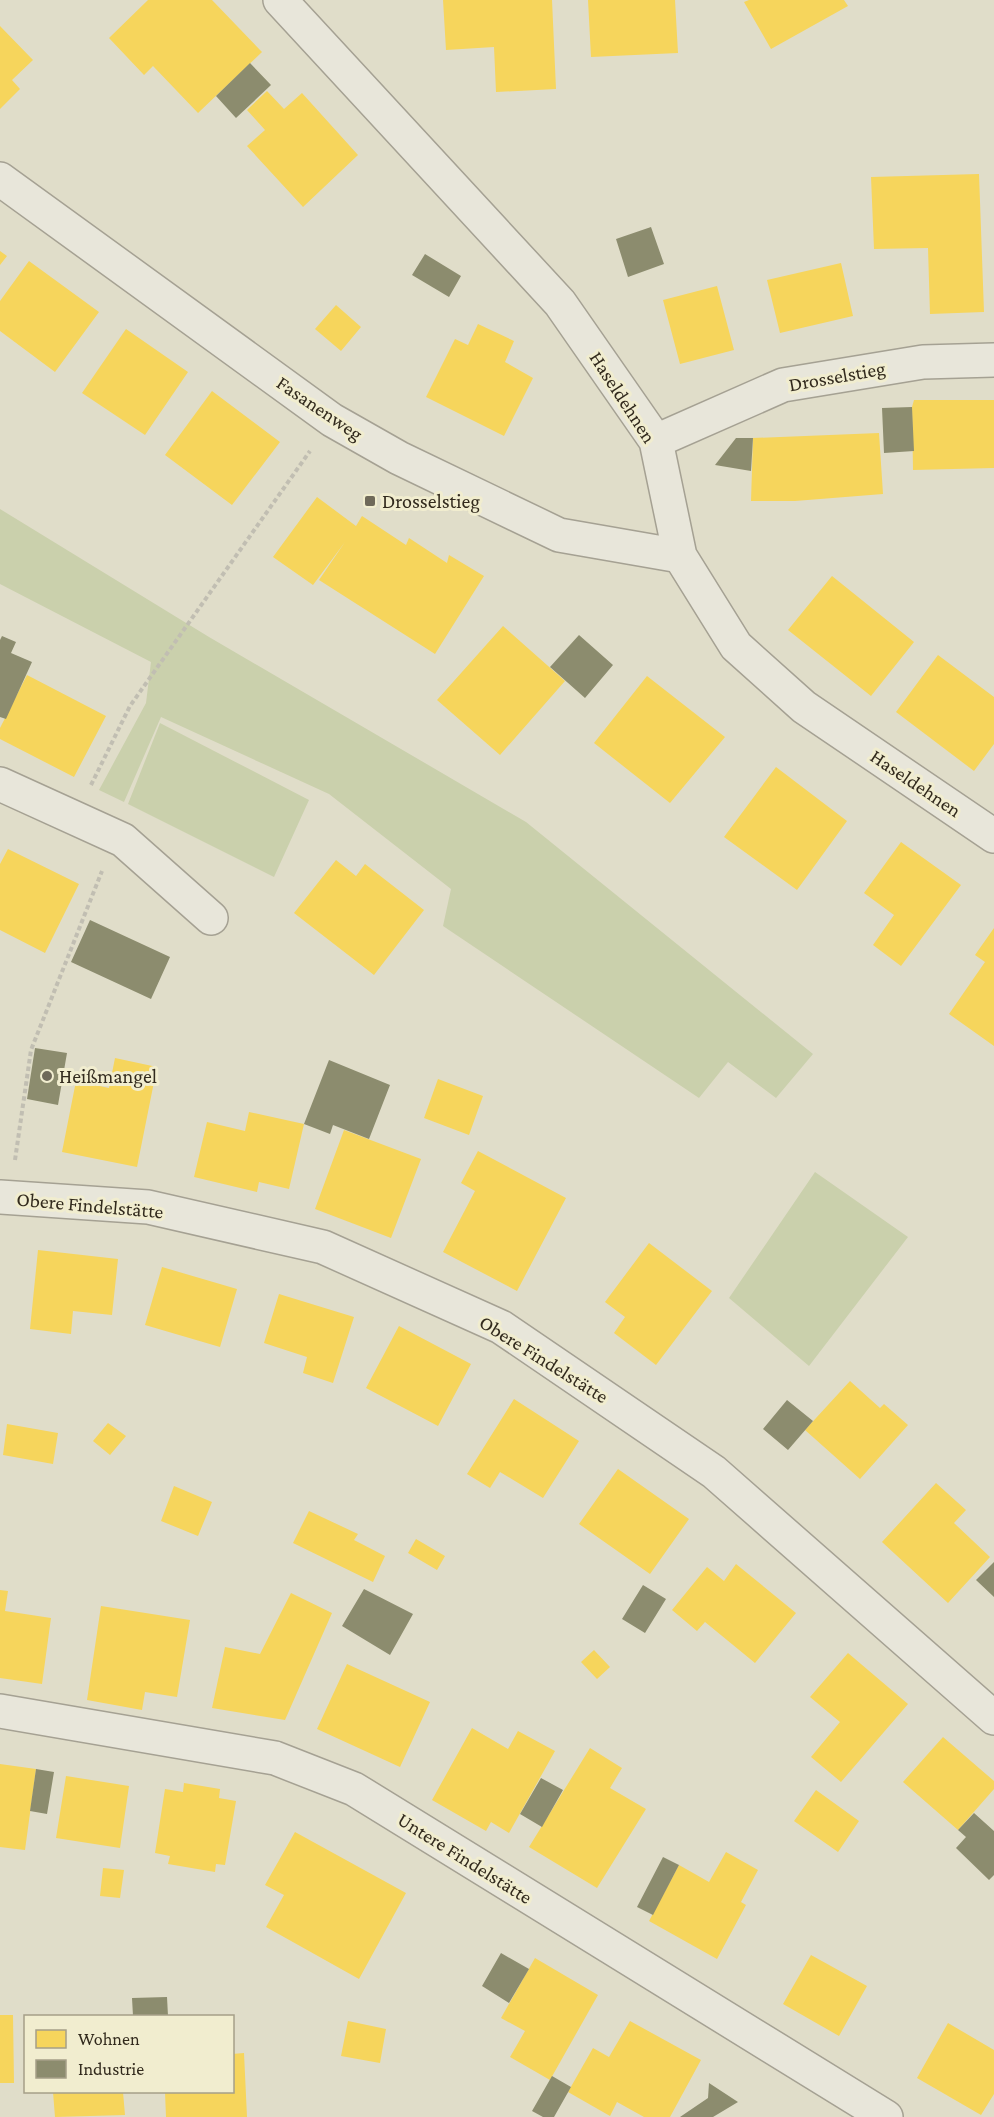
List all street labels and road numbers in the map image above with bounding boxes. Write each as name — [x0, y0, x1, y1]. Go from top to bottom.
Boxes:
street label: Haseldehnen — [585, 347, 661, 447]
street label: Drosselstieg — [787, 357, 888, 396]
street label: Fasanenweg — [272, 371, 367, 446]
street label: Haseldehnen — [866, 745, 966, 822]
street label: Obere Findelstätte — [16, 1188, 165, 1222]
street label: Obere Findelstätte — [476, 1311, 613, 1408]
street label: Untere Findelstätte — [394, 1808, 536, 1908]

